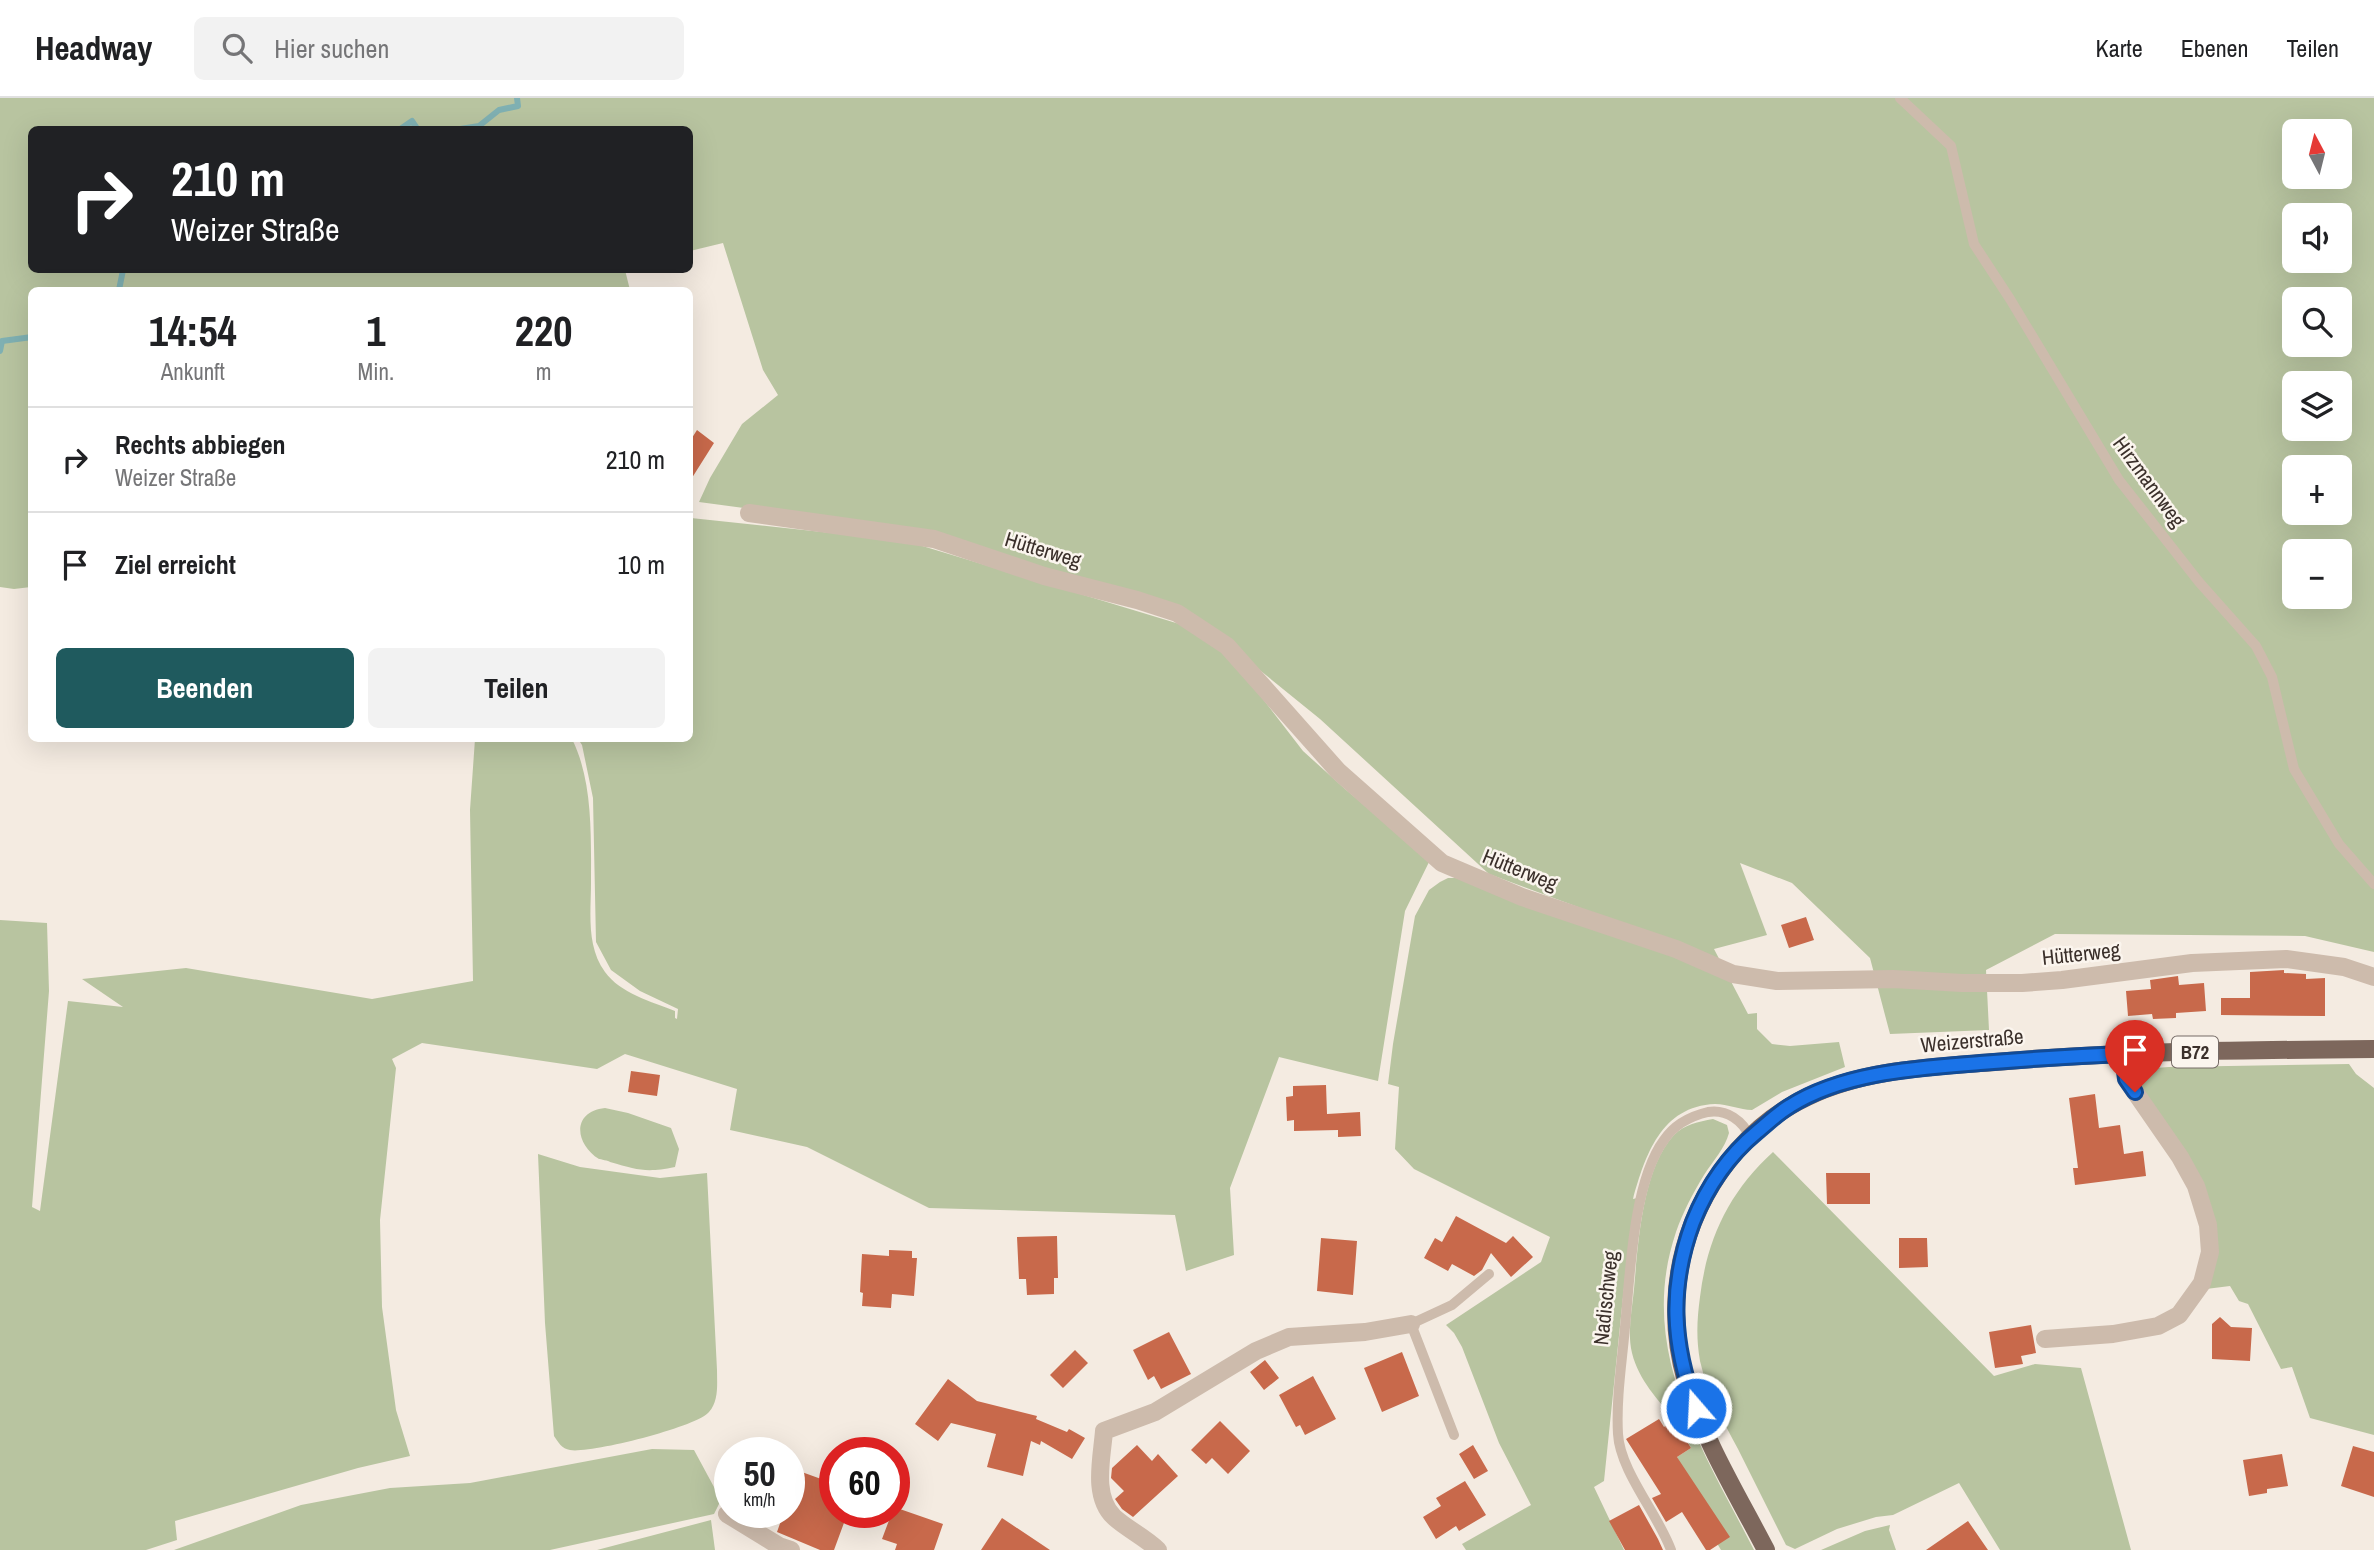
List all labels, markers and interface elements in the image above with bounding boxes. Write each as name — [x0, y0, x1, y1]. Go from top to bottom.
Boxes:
search box — [194, 17, 684, 80]
text: Headway — [35, 26, 152, 70]
icon: search — [218, 29, 256, 67]
text: Hier suchen — [274, 31, 389, 66]
text: Karte — [2096, 32, 2143, 64]
text: Ebenen — [2181, 32, 2248, 64]
text: Teilen — [2286, 32, 2339, 64]
north arrow — [2282, 119, 2352, 189]
map controls — [2282, 119, 2352, 609]
text: 210 m — [171, 145, 285, 211]
icon: right — [56, 154, 147, 245]
button: sound — [2282, 203, 2352, 273]
text: Weizer Straße — [171, 208, 340, 251]
button: search — [2282, 287, 2352, 357]
text: 14:54 — [149, 303, 237, 359]
text: 1 — [366, 303, 385, 359]
text: 220 — [515, 303, 572, 359]
text: Ankunft — [161, 356, 225, 387]
text: Min. — [357, 356, 394, 387]
text: m — [536, 356, 551, 387]
button: layers — [2282, 371, 2352, 441]
text: Rechts abbiegen — [115, 427, 286, 462]
street label: Hirzmannweg — [2106, 430, 2193, 534]
icon: right — [56, 441, 94, 479]
text: 210 m — [606, 442, 665, 477]
button: + — [2282, 455, 2352, 525]
text: Weizer Straße — [115, 462, 236, 493]
street label: Hütterweg — [1001, 524, 1085, 575]
button: − — [2282, 539, 2352, 609]
icon: arrive — [56, 546, 94, 584]
text: Ziel erreicht — [115, 547, 236, 582]
text: 10 m — [618, 547, 665, 582]
button: Beenden — [56, 648, 354, 728]
button: Teilen — [368, 648, 665, 728]
street label: Hütterweg — [1478, 841, 1562, 898]
street label: Hütterweg — [2040, 935, 2122, 972]
pin — [2105, 1020, 2165, 1092]
street label: Weizerstraße — [1919, 1022, 2025, 1059]
icon: arrive — [2116, 1031, 2154, 1069]
road number: B72 — [2172, 1036, 2218, 1068]
street label: Nadischweg — [1586, 1249, 1625, 1347]
position arrow — [1659, 1371, 1733, 1445]
speed limit sign: 60 — [819, 1437, 910, 1528]
text: 50 — [744, 1450, 775, 1497]
text: km/h — [744, 1487, 776, 1512]

